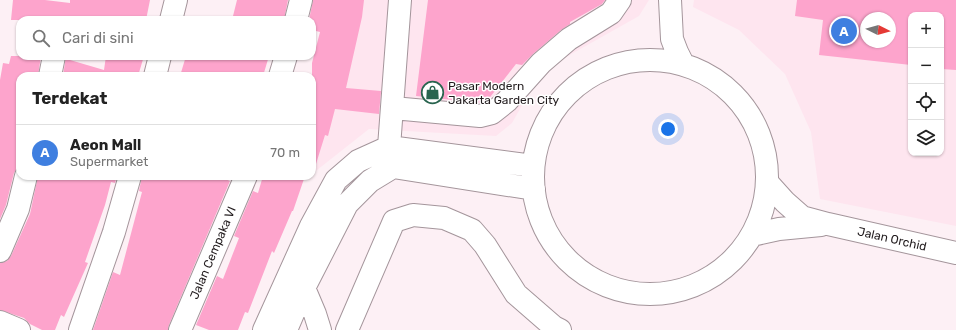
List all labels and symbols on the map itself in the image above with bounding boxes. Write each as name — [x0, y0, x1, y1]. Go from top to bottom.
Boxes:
north arrow — [860, 12, 896, 48]
pin: A — [831, 16, 857, 46]
place label: Pasar Modern Jakarta Garden City — [448, 79, 560, 107]
shop icon: Pasar Modern Jakarta Garden City — [420, 80, 446, 106]
your location — [658, 119, 678, 139]
street label: Jalan Cempaka VI — [187, 204, 239, 302]
street label: Jalan Orchid — [856, 224, 928, 254]

